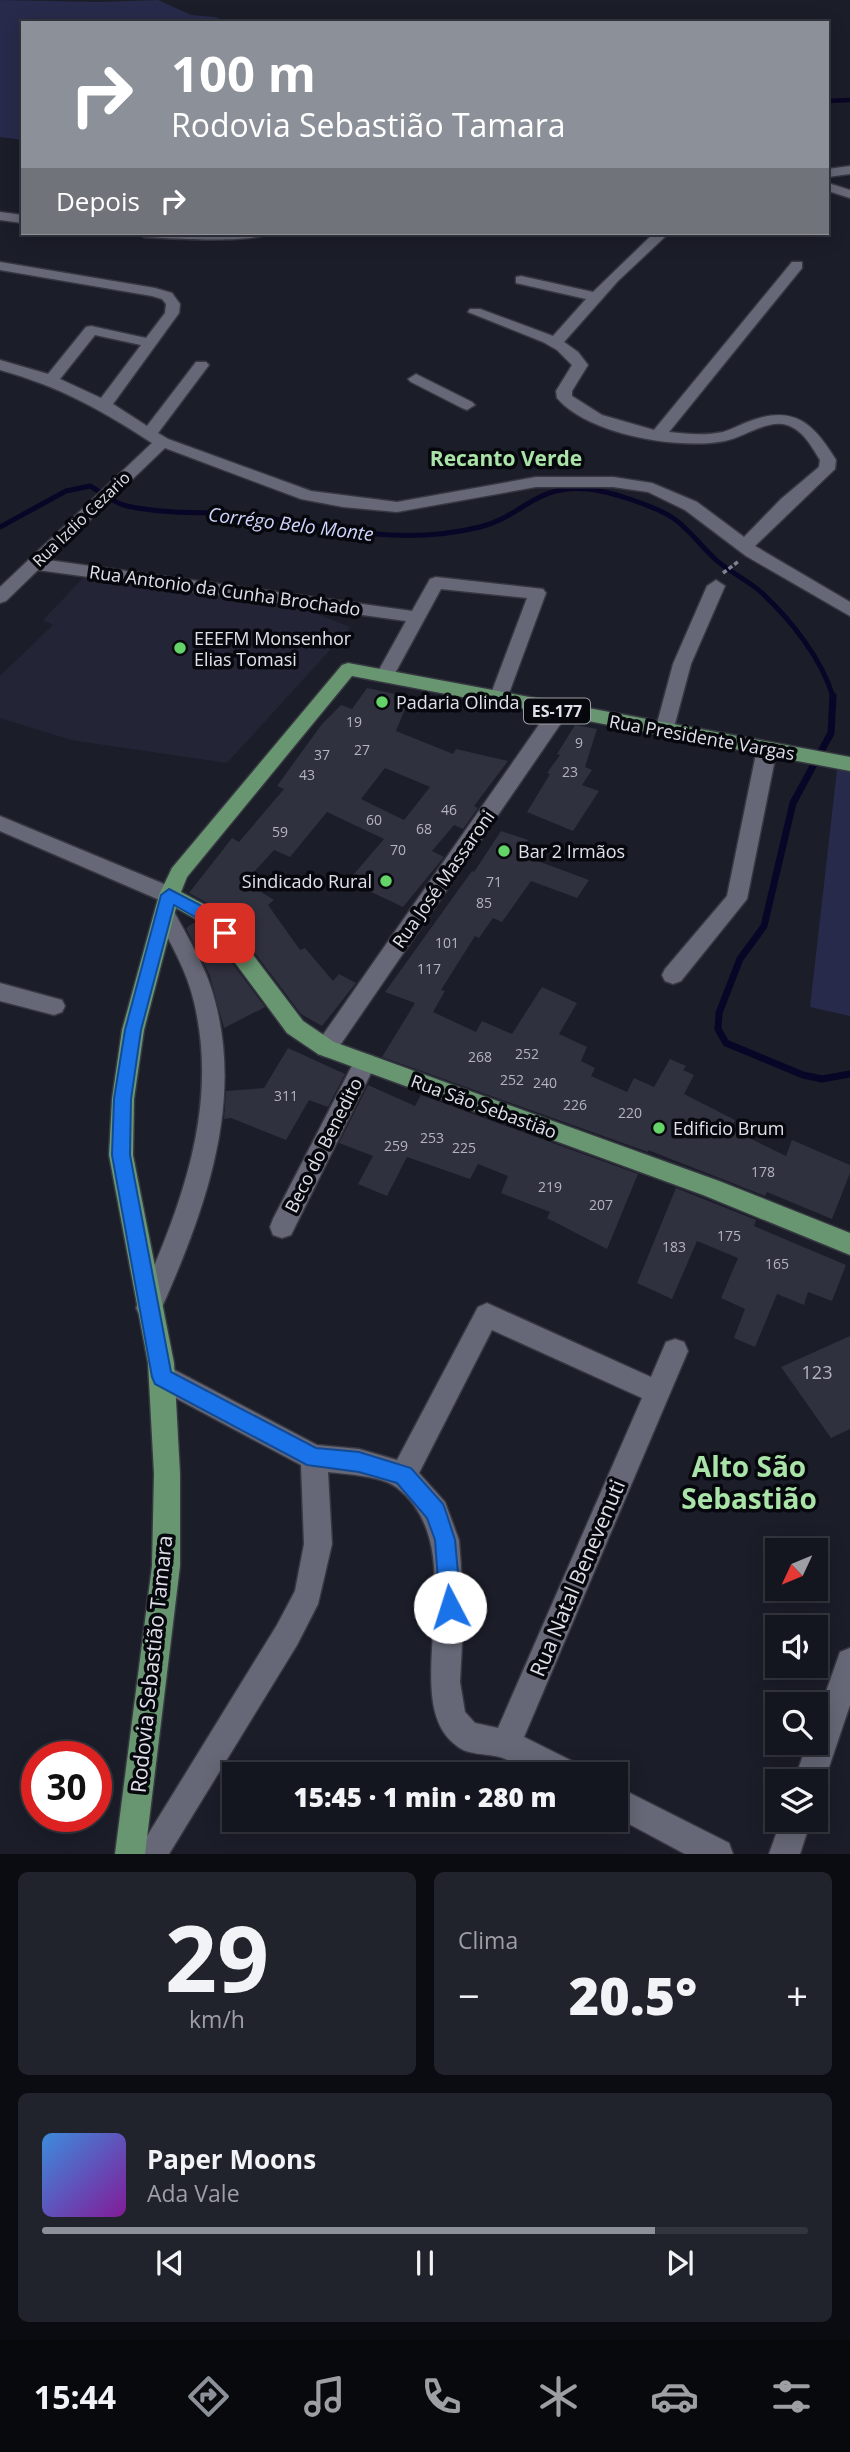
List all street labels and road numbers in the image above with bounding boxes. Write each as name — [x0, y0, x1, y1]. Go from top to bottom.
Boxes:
street label: Rua Izdio Cezario — [27, 467, 135, 571]
street label: Rua Antonio da Cunha Brochado — [88, 559, 362, 621]
road number: ES-177 — [524, 698, 590, 724]
street label: Rua Presidente Vargas — [607, 709, 797, 765]
street label: Rua José Massaroni — [386, 805, 500, 953]
street label: Rua São Sebastião — [408, 1068, 560, 1144]
street label: Beco do Benedito — [279, 1074, 367, 1216]
street label: Rua Natal Benevenuti — [523, 1475, 631, 1681]
street label: Rodovia Sebastião Tamara — [124, 1534, 178, 1794]

